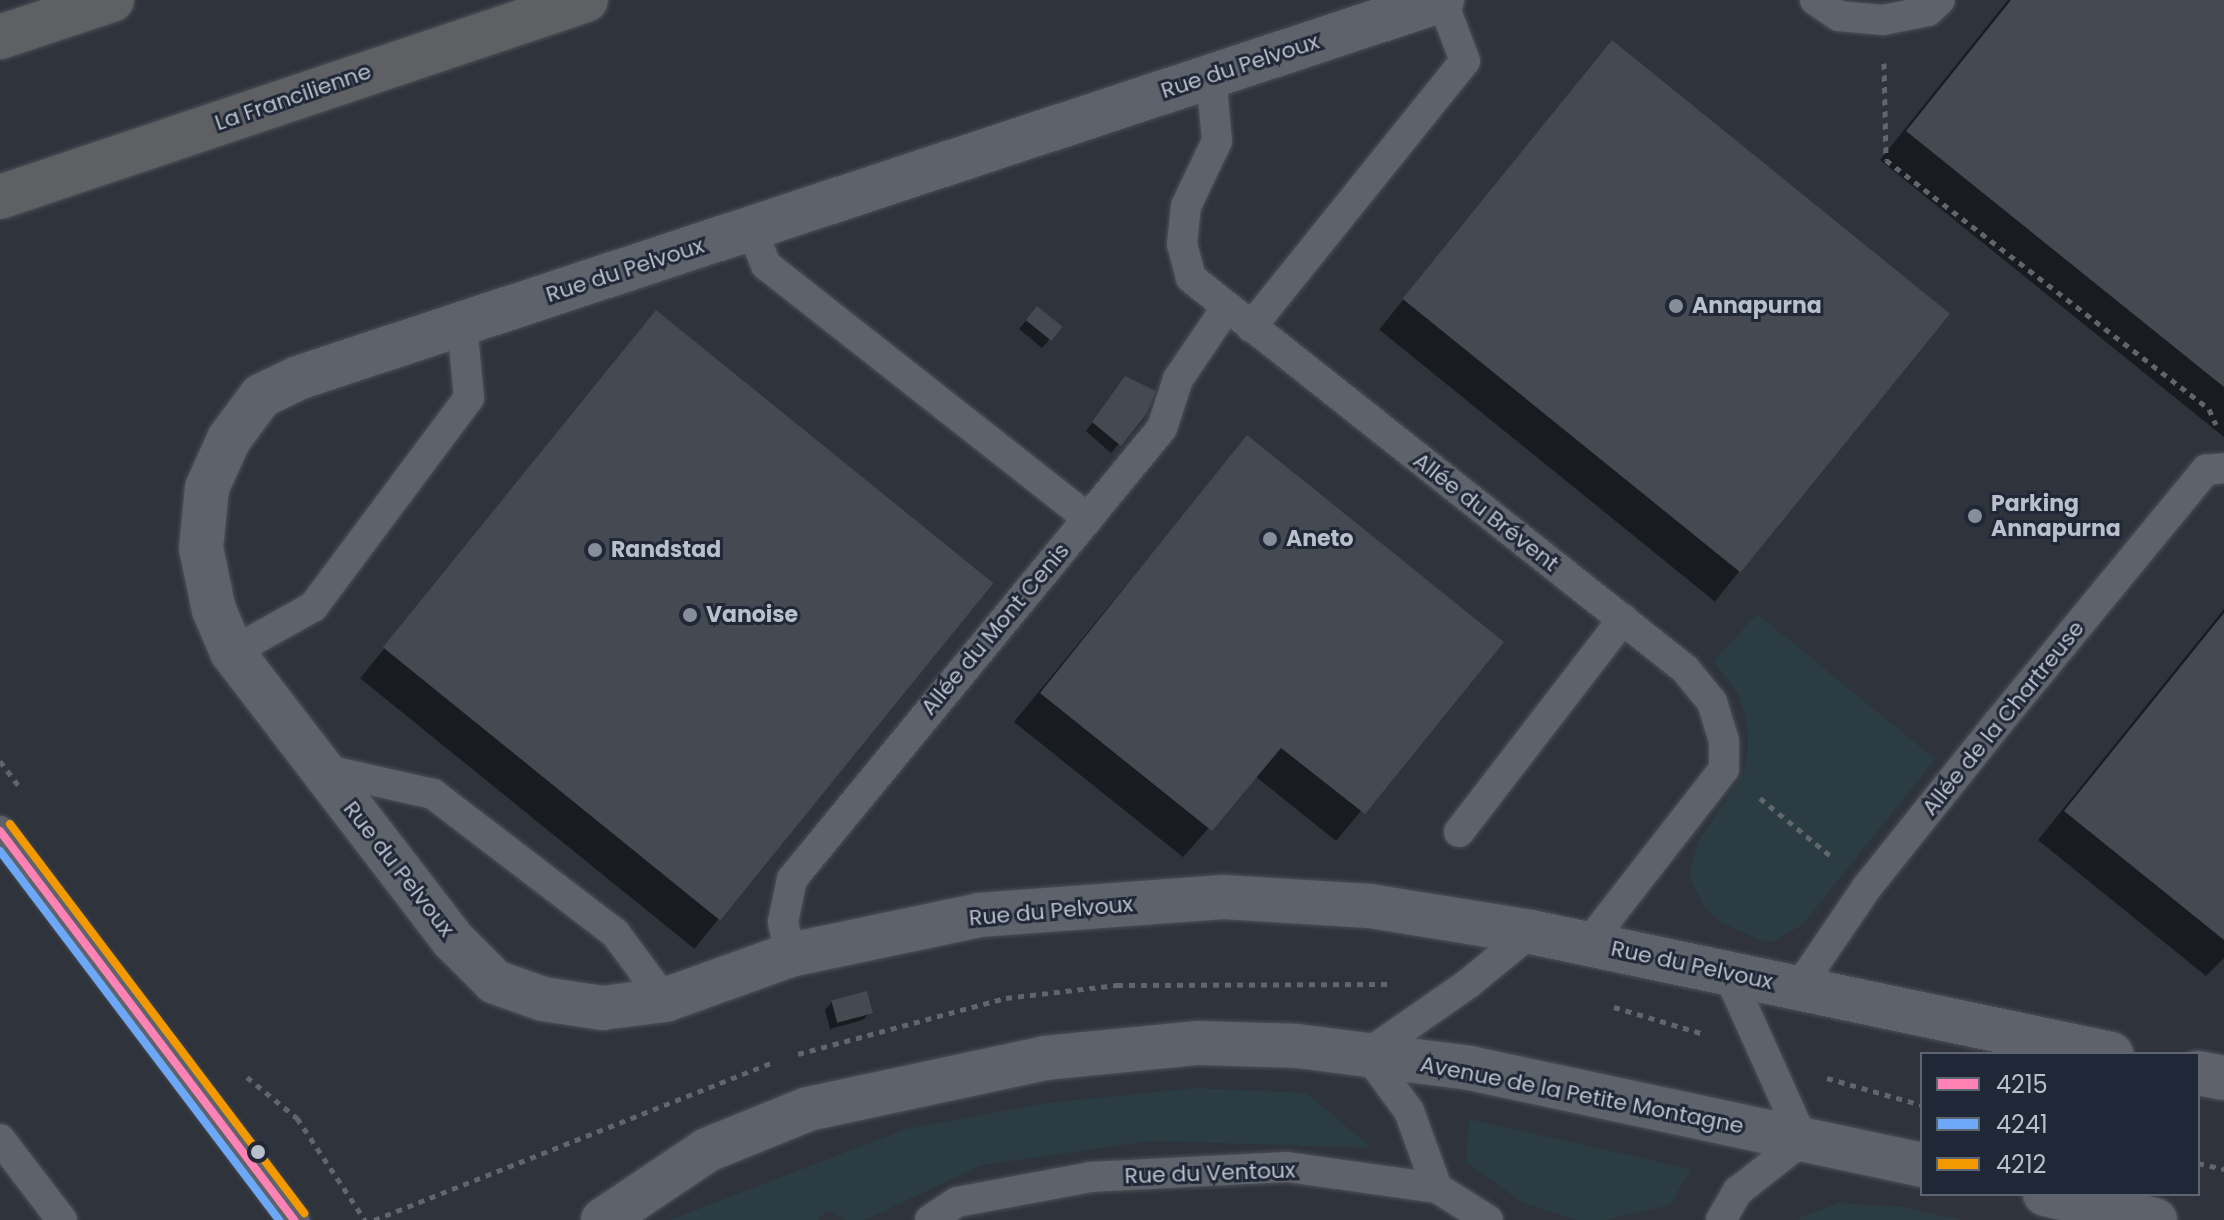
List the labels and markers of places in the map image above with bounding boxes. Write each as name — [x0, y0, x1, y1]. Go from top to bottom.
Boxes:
place label: Annapurna — [1692, 293, 1822, 319]
marker: Annapurna — [1667, 297, 1685, 315]
place label: Parking Annapurna — [1991, 490, 2121, 542]
marker: Parking Annapurna — [1966, 507, 1984, 525]
place label: Aneto — [1286, 526, 1354, 552]
marker: Aneto — [1261, 530, 1279, 548]
place label: Randstad — [611, 537, 721, 563]
marker: Randstad — [586, 541, 604, 559]
place label: Vanoise — [706, 602, 798, 628]
marker: Vanoise — [681, 606, 699, 624]
unlabelled marker — [250, 1144, 266, 1160]

